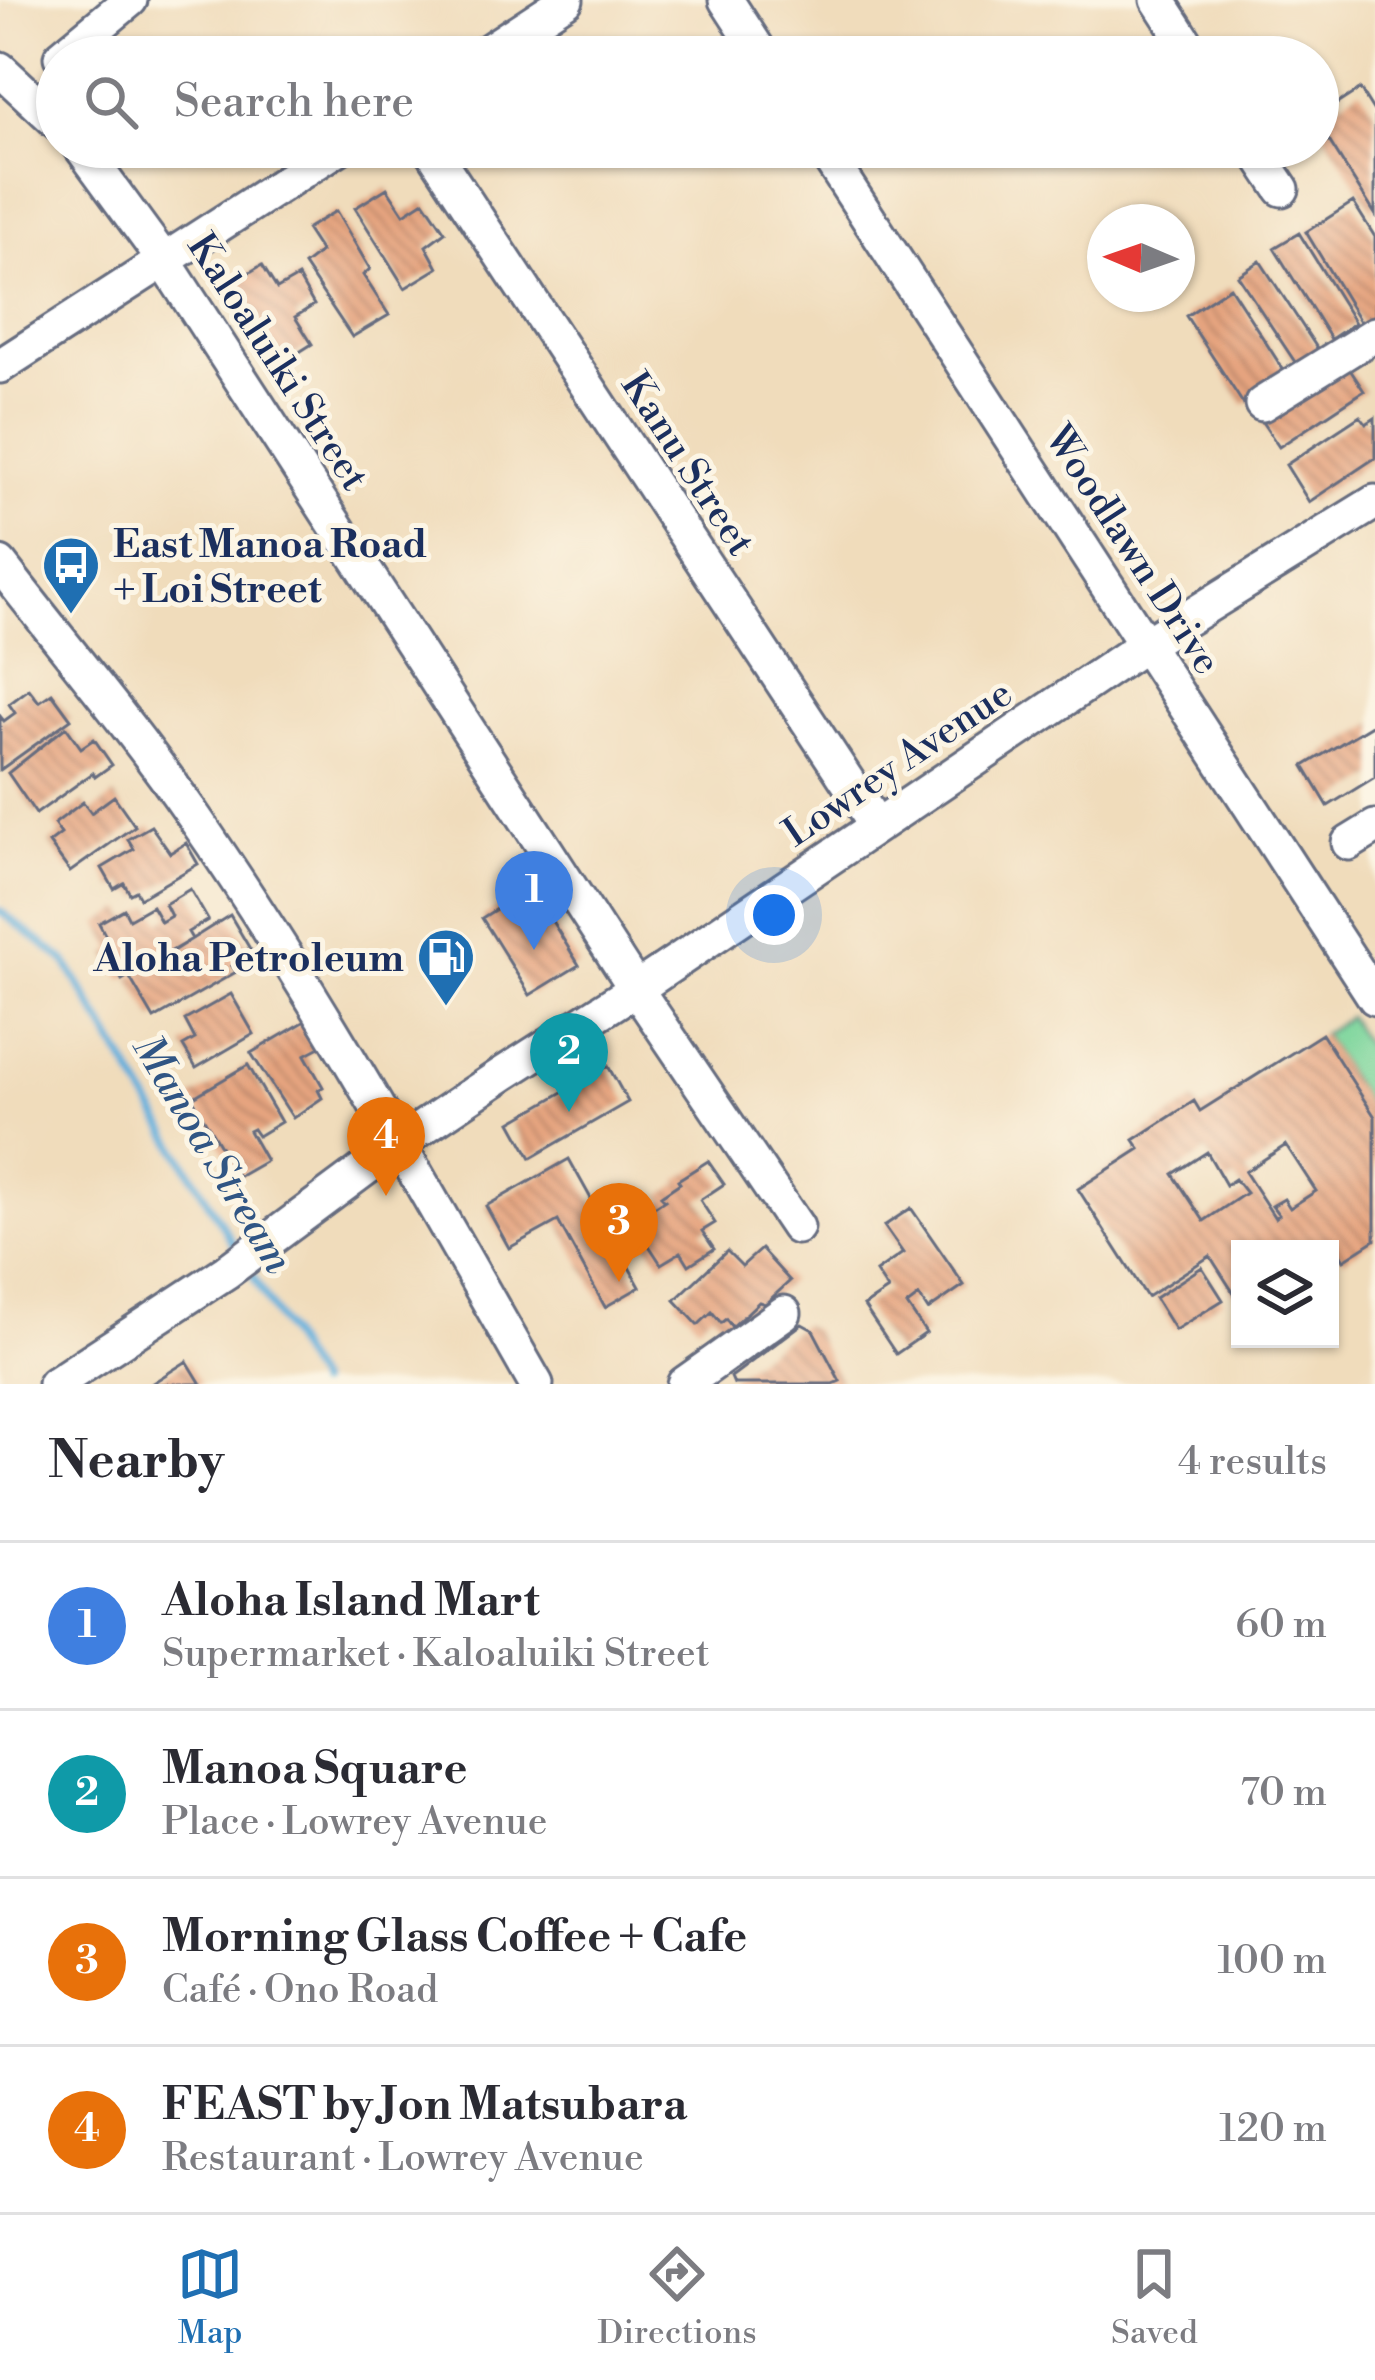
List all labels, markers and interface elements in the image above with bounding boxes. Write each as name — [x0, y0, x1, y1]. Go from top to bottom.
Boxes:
search box — [36, 36, 1339, 168]
icon: search — [78, 69, 144, 135]
text: Search here — [174, 74, 414, 131]
north arrow — [1087, 204, 1195, 312]
street label: Kaloaluiki Street — [176, 225, 378, 500]
street label: Kanu Street — [609, 363, 765, 566]
street label: Woodlawn Drive — [1032, 415, 1231, 684]
place label: East Manoa Road + Loi Street — [113, 521, 427, 615]
bus stop icon: East Manoa Road + Loi Street — [40, 534, 102, 616]
street label: Lowrey Avenue — [775, 670, 1022, 859]
pin: 1 — [495, 851, 573, 950]
your location — [744, 885, 804, 945]
fuel station icon: Aloha Petroleum — [415, 926, 477, 1008]
place label: Aloha Petroleum — [93, 935, 404, 984]
pin: 2 — [530, 1013, 608, 1112]
water label: Manoa Stream — [120, 1025, 304, 1284]
pin: 4 — [347, 1097, 425, 1196]
pin: 3 — [580, 1183, 658, 1282]
map controls — [1231, 1240, 1339, 1348]
button: layers — [1231, 1240, 1339, 1348]
text: Nearby — [48, 1430, 224, 1494]
text: 4 results — [1178, 1438, 1327, 1487]
text: Aloha Island Mart — [162, 1573, 540, 1630]
text: 1 — [78, 1601, 96, 1650]
text: 60 m — [1235, 1601, 1327, 1650]
text: Supermarket · Kaloaluiki Street — [162, 1630, 710, 1679]
text: Manoa Square — [162, 1741, 467, 1798]
text: 2 — [75, 1769, 99, 1818]
text: 70 m — [1240, 1769, 1327, 1818]
text: Place · Lowrey Avenue — [162, 1798, 547, 1847]
text: Morning Glass Coffee + Cafe — [162, 1909, 747, 1966]
text: 3 — [75, 1937, 99, 1986]
text: 100 m — [1218, 1937, 1327, 1986]
text: Café · Ono Road — [162, 1966, 438, 2015]
text: FEAST by Jon Matsubara — [162, 2077, 687, 2134]
text: 4 — [74, 2105, 100, 2154]
text: 120 m — [1219, 2105, 1327, 2154]
text: Restaurant · Lowrey Avenue — [162, 2134, 644, 2183]
tab: Map — [177, 2241, 243, 2354]
tab: Directions — [598, 2241, 757, 2354]
tab: Saved — [1111, 2241, 1198, 2354]

